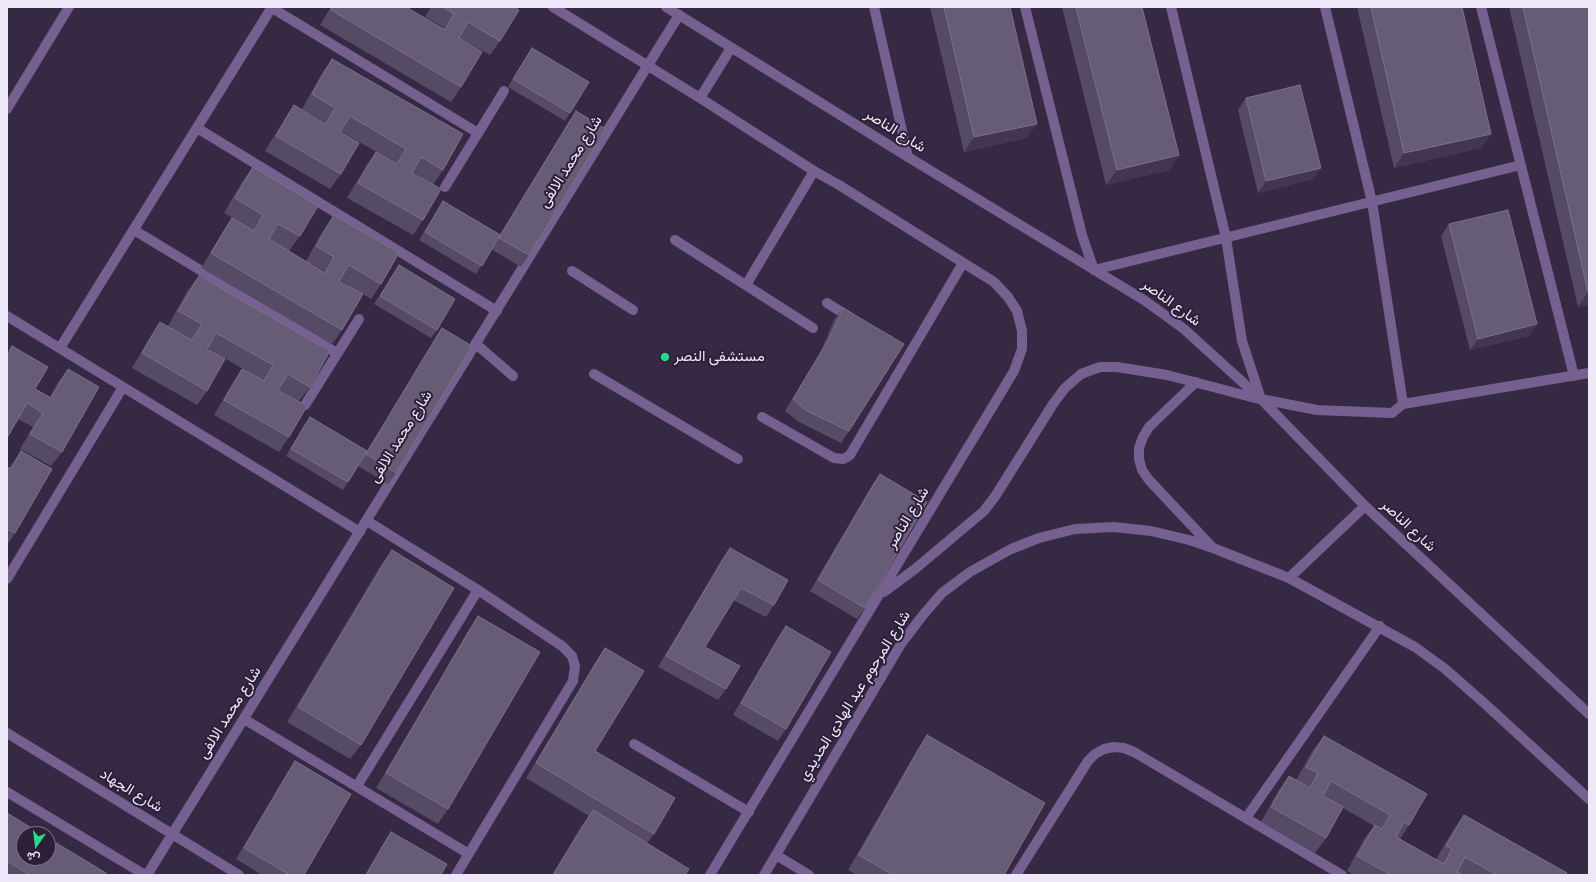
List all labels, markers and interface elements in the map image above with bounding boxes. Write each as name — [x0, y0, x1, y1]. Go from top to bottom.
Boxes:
street label: شارع الناصر — [861, 105, 929, 157]
street label: شارع محمد الالفى — [536, 113, 606, 211]
street label: شارع الناصر — [1138, 276, 1204, 330]
place label: مستشفى النصر — [674, 348, 765, 366]
marker: مستشفى النصر — [659, 351, 671, 363]
street label: شارع محمد الالفى — [366, 388, 436, 486]
street label: شارع الناصر — [883, 484, 933, 552]
street label: شارع الناصر — [1377, 496, 1439, 556]
street label: شارع المرحوم عبد الهادى الحديدي — [795, 608, 915, 784]
street label: شارع محمد الالفى — [195, 664, 265, 762]
street label: شارع الجهاد — [96, 765, 166, 817]
north arrow — [16, 826, 56, 866]
text: ش — [25, 849, 41, 865]

